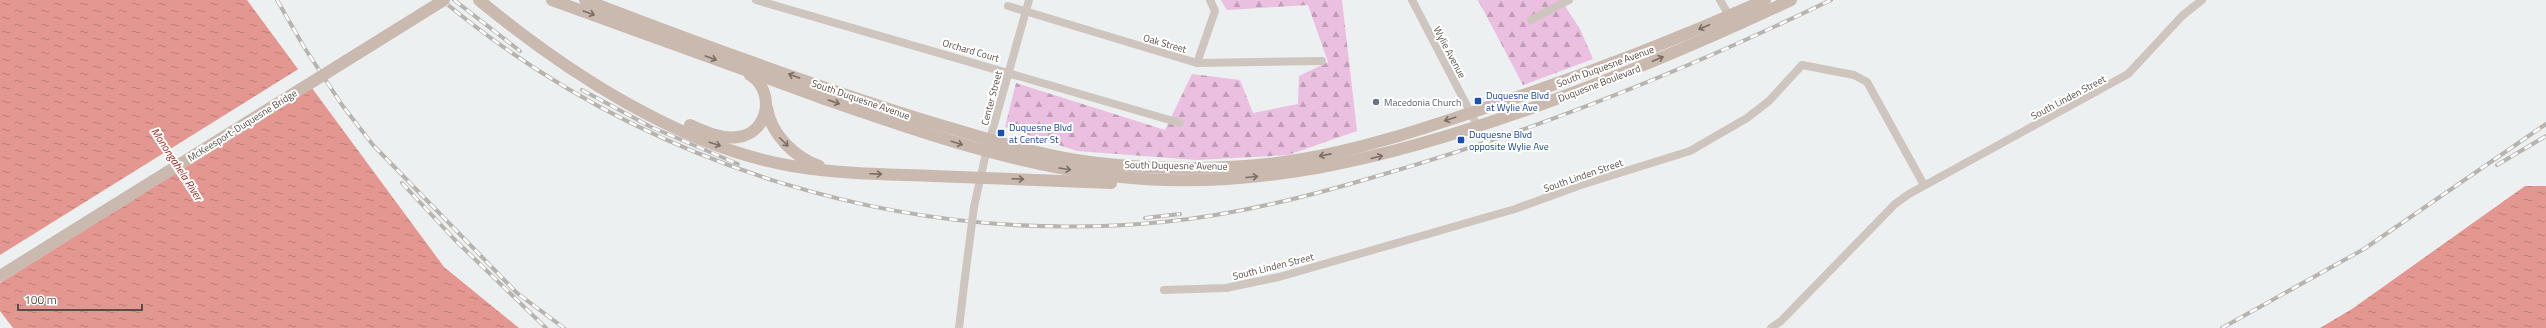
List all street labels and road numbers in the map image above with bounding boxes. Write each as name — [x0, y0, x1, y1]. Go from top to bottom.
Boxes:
street label: Wylie Avenue — [1430, 24, 1469, 81]
street label: Oak Street — [1141, 30, 1189, 57]
street label: Orchard Court — [941, 35, 1001, 66]
street label: South Duquesne Avenue — [1554, 42, 1656, 91]
street label: Duquesne Boulevard — [1556, 61, 1642, 106]
street label: Center Street — [977, 69, 1006, 127]
street label: South Linden Street — [2028, 71, 2109, 124]
street label: South Duquesne Avenue — [810, 76, 912, 123]
street label: McKeesport-Duquesne Bridge — [185, 86, 300, 165]
street label: South Linden Street — [1541, 155, 1625, 196]
street label: South Duquesne Avenue — [1124, 157, 1228, 174]
street label: South Linden Street — [1231, 249, 1316, 284]

